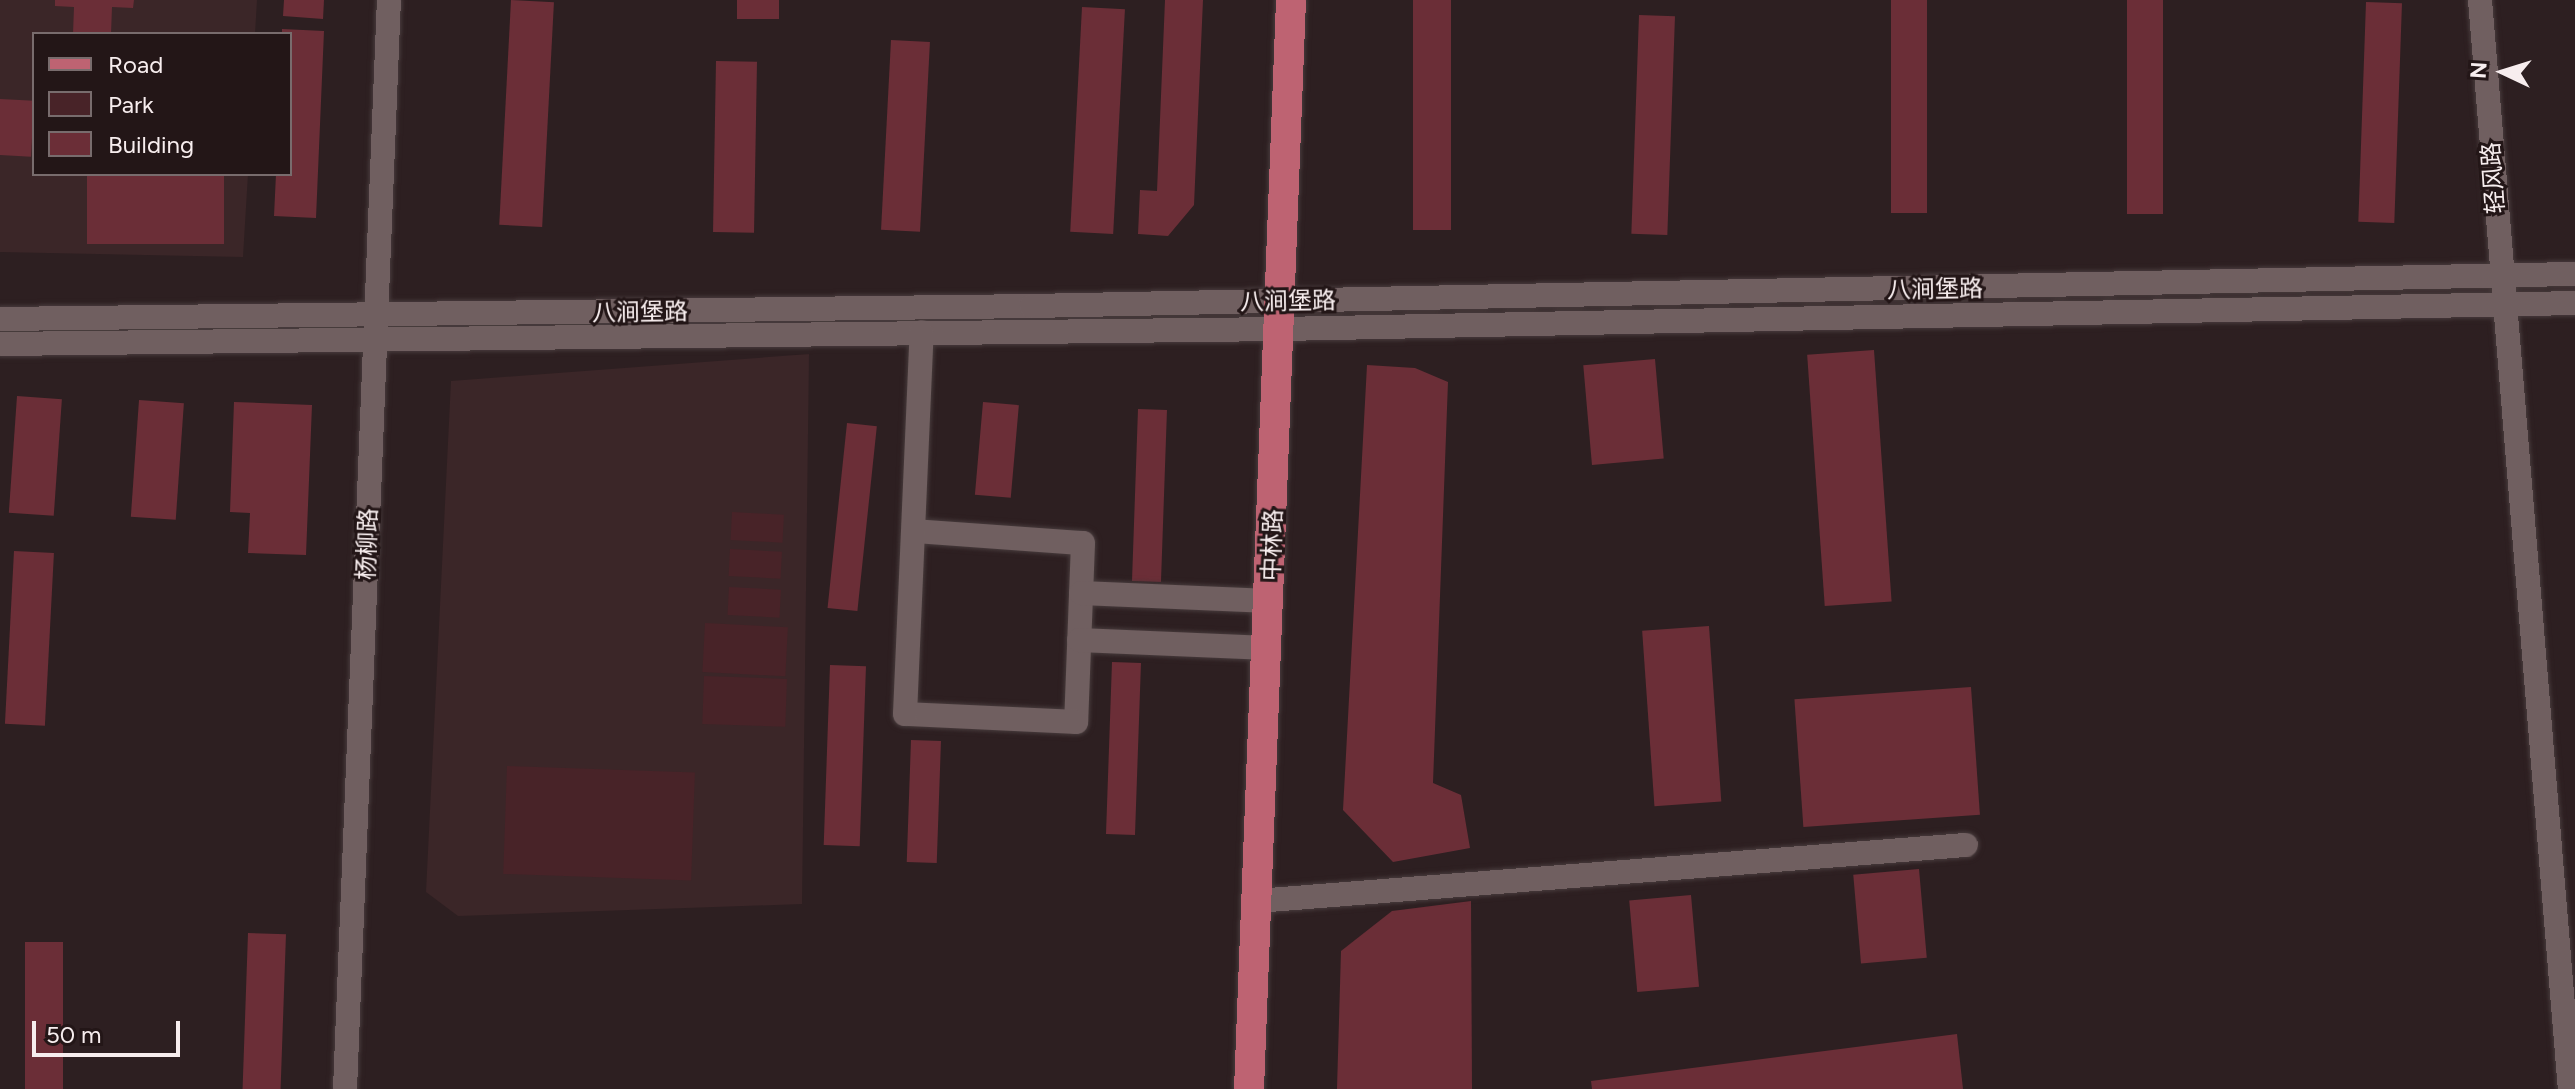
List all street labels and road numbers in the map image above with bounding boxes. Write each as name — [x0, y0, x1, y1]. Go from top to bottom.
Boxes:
street label: 轻风路 — [2476, 141, 2510, 215]
street label: 八涧堡路 — [1887, 274, 1983, 304]
street label: 八涧堡路 — [1240, 286, 1336, 316]
street label: 八涧堡路 — [592, 297, 688, 327]
street label: 杨柳路 — [351, 508, 383, 580]
street label: 中林路 — [1256, 509, 1288, 581]

